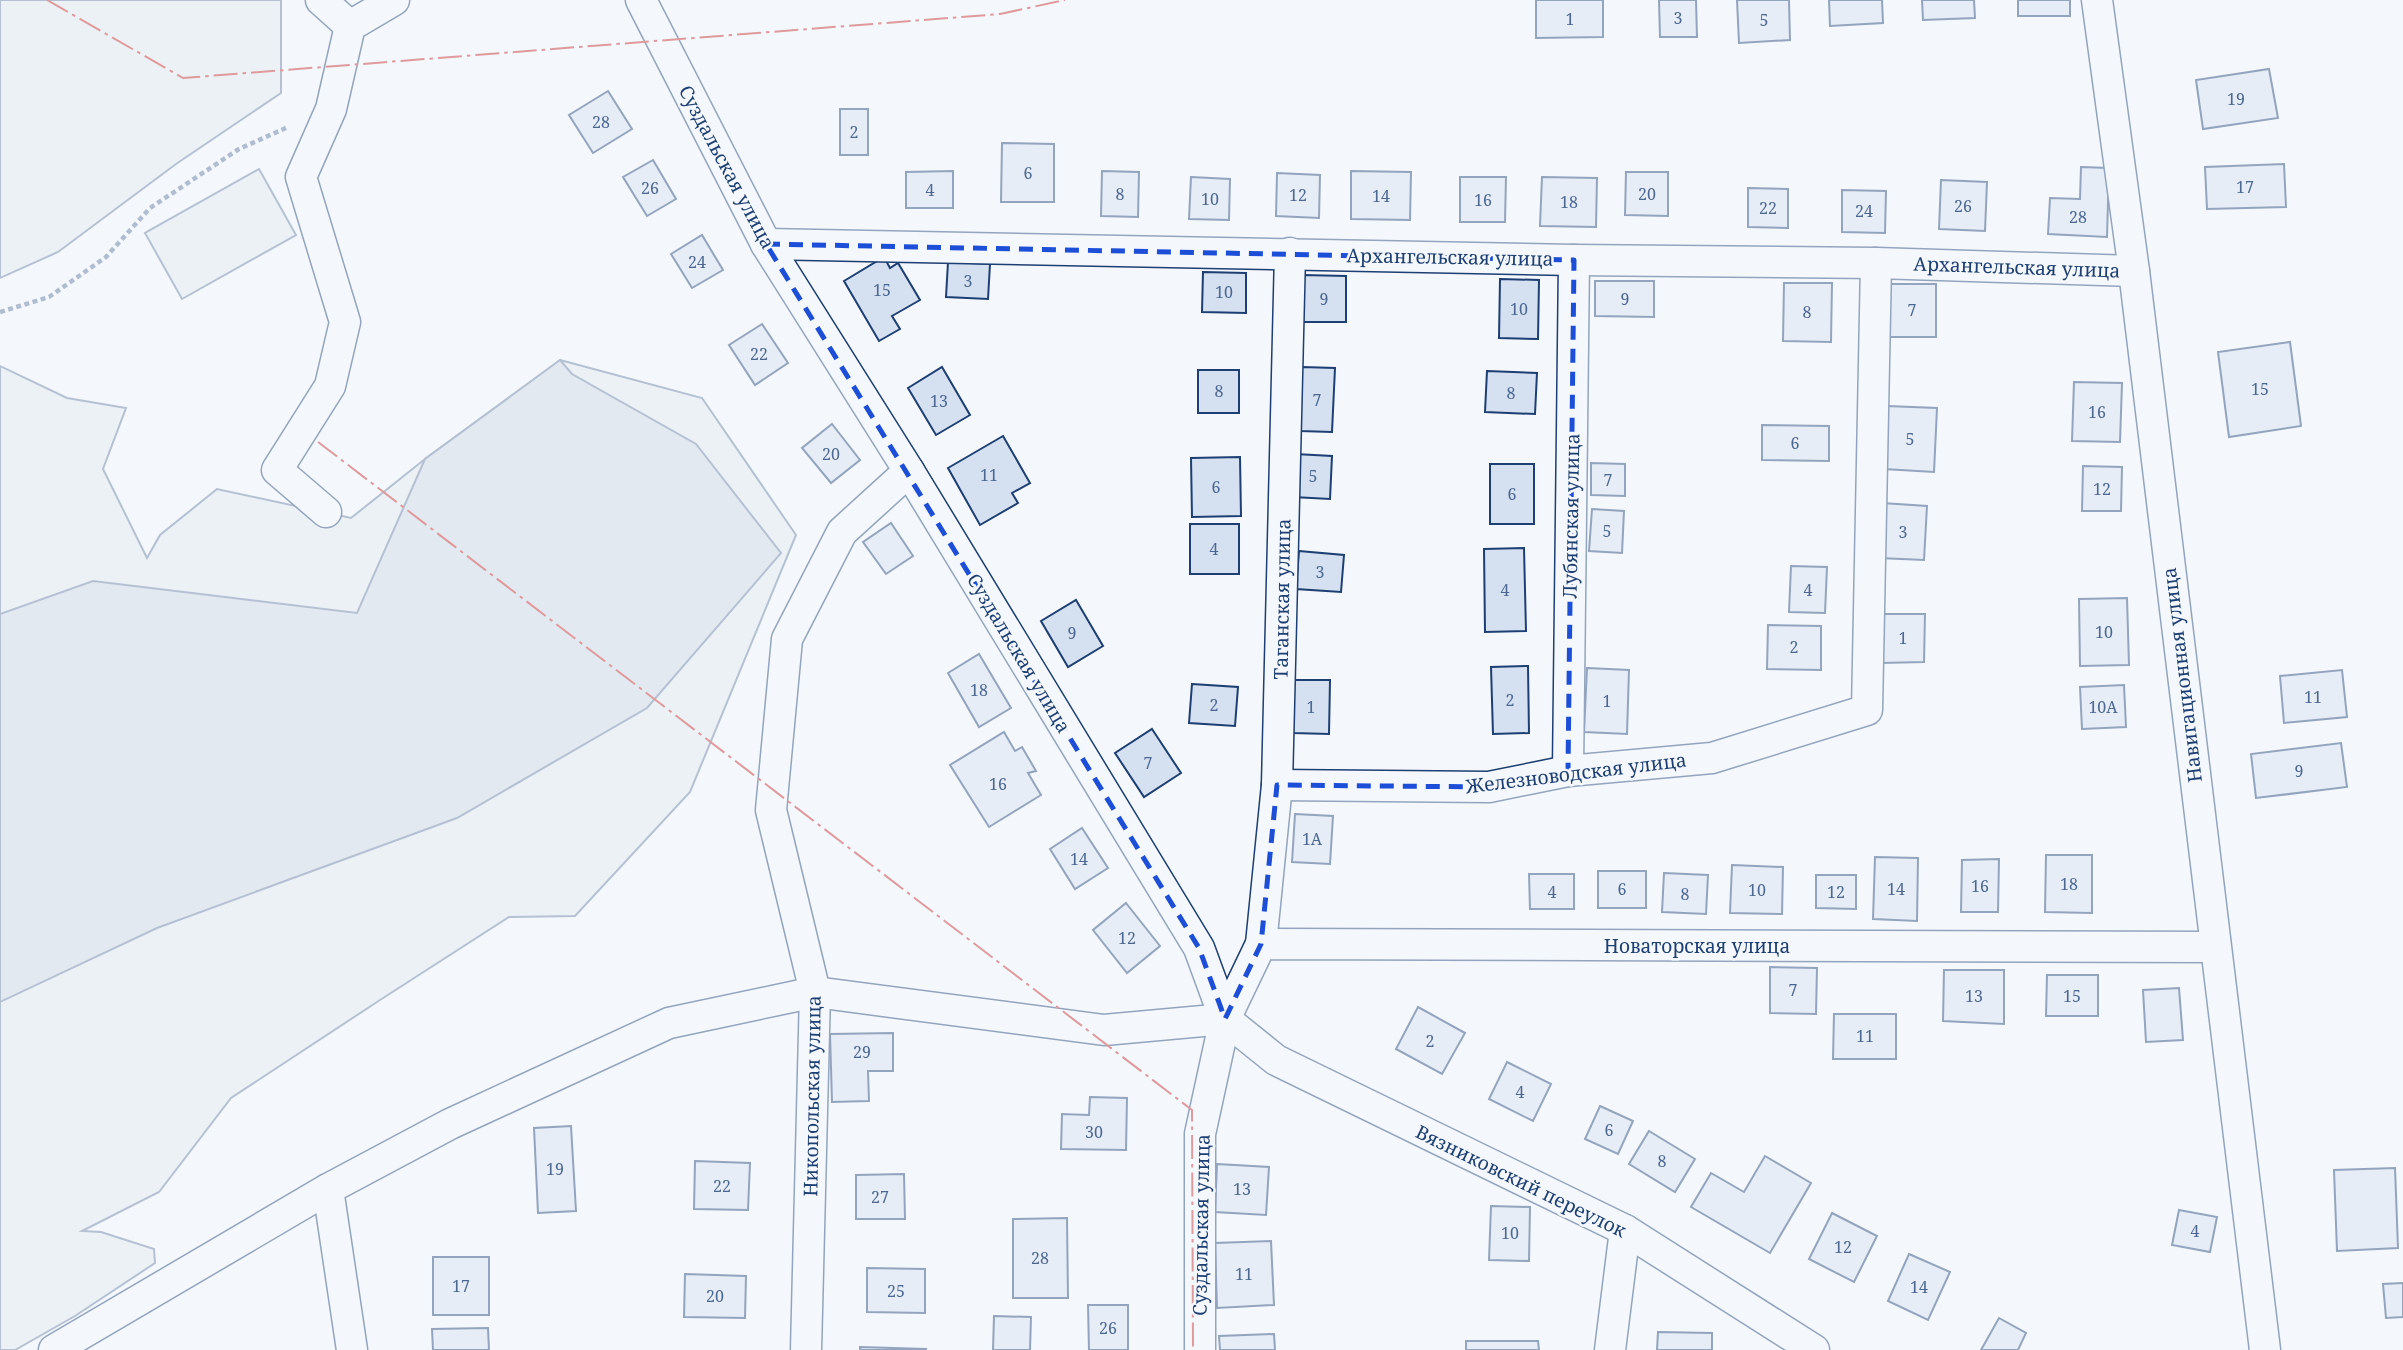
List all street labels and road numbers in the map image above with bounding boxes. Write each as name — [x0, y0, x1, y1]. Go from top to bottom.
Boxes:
street label: Суздальская улица — [673, 81, 781, 253]
street label: Архангельская улица — [1346, 242, 1554, 272]
street label: Архангельская улица — [1913, 250, 2121, 284]
street label: Лубянская улица — [1557, 433, 1585, 599]
street label: Таганская улица — [1268, 518, 1296, 680]
street label: Навигационная улица — [2156, 566, 2208, 784]
street label: Суздальская улица — [961, 568, 1077, 738]
street label: Железноводская улица — [1463, 747, 1688, 800]
street label: Новаторская улица — [1604, 933, 1790, 959]
street label: Никопольская улица — [797, 995, 827, 1197]
street label: Вязниковский переулок — [1411, 1119, 1631, 1244]
street label: Суздальская улица — [1186, 1134, 1216, 1316]

